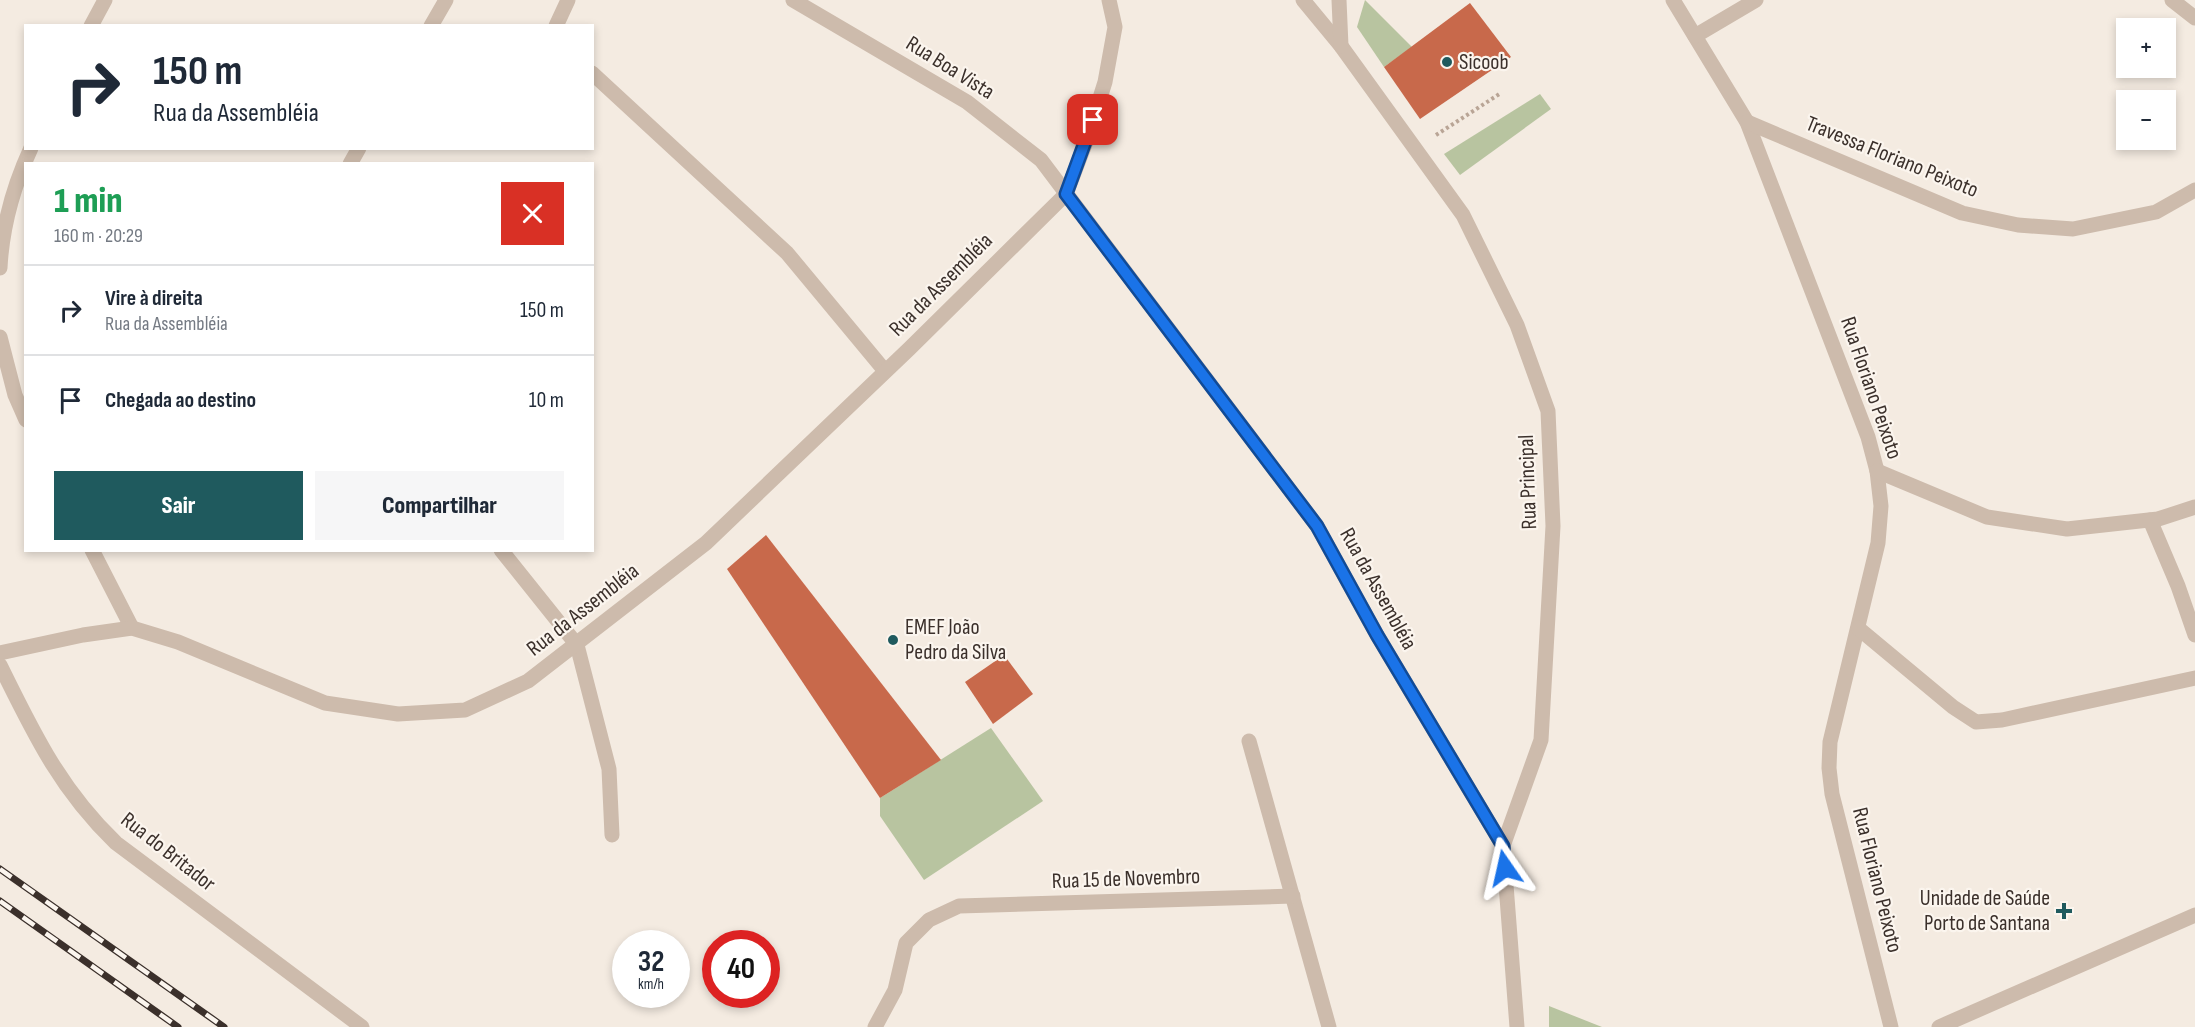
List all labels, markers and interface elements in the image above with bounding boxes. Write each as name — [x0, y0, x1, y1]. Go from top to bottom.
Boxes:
map controls — [2116, 18, 2176, 150]
button: + — [2116, 18, 2176, 78]
street label: Rua Boa Vista — [901, 30, 999, 106]
text: 150 m — [153, 46, 242, 97]
icon: right — [54, 48, 132, 126]
place label: Sicoob — [1459, 49, 1509, 76]
marker: Sicoob — [1440, 55, 1454, 69]
button: − — [2116, 90, 2176, 150]
pin — [1067, 94, 1118, 145]
text: Rua da Assembléia — [153, 97, 319, 129]
icon: arrive — [1076, 103, 1109, 136]
street label: Travessa Floriano Peixoto — [1802, 110, 1982, 204]
text: 1 min — [54, 180, 122, 223]
button: close — [501, 182, 564, 245]
text: 160 m · 20:29 — [54, 224, 143, 248]
street label: Rua da Assembléia — [884, 228, 998, 342]
text: Vire à direita — [105, 285, 203, 312]
icon: right — [54, 294, 87, 327]
text: 150 m — [520, 297, 564, 324]
text: Rua da Assembléia — [105, 312, 228, 336]
street label: Rua Floriano Peixoto — [1834, 313, 1908, 463]
icon: arrive — [54, 384, 87, 417]
text: Chegada ao destino — [105, 387, 256, 414]
text: 10 m — [529, 387, 564, 414]
street label: Rua Principal — [1513, 434, 1543, 530]
button: Sair — [54, 471, 303, 540]
button: Compartilhar — [315, 471, 564, 540]
street label: Rua da Assembléia — [1333, 523, 1423, 655]
street label: Rua da Assembléia — [521, 558, 645, 662]
place label: EMEF João Pedro da Silva — [905, 614, 1006, 666]
marker: EMEF João Pedro da Silva — [886, 633, 900, 647]
street label: Rua Floriano Peixoto — [1846, 805, 1908, 955]
street label: Rua do Britador — [115, 807, 221, 897]
position arrow — [1473, 836, 1537, 900]
street label: Rua 15 de Novembro — [1051, 863, 1201, 895]
place label: Unidade de Saúde Porto de Santana — [1920, 885, 2050, 937]
marker: Unidade de Saúde Porto de Santana — [2055, 902, 2073, 920]
speed limit sign: 40 — [702, 930, 780, 1008]
text: 32 — [638, 944, 664, 980]
text: km/h — [638, 975, 664, 994]

